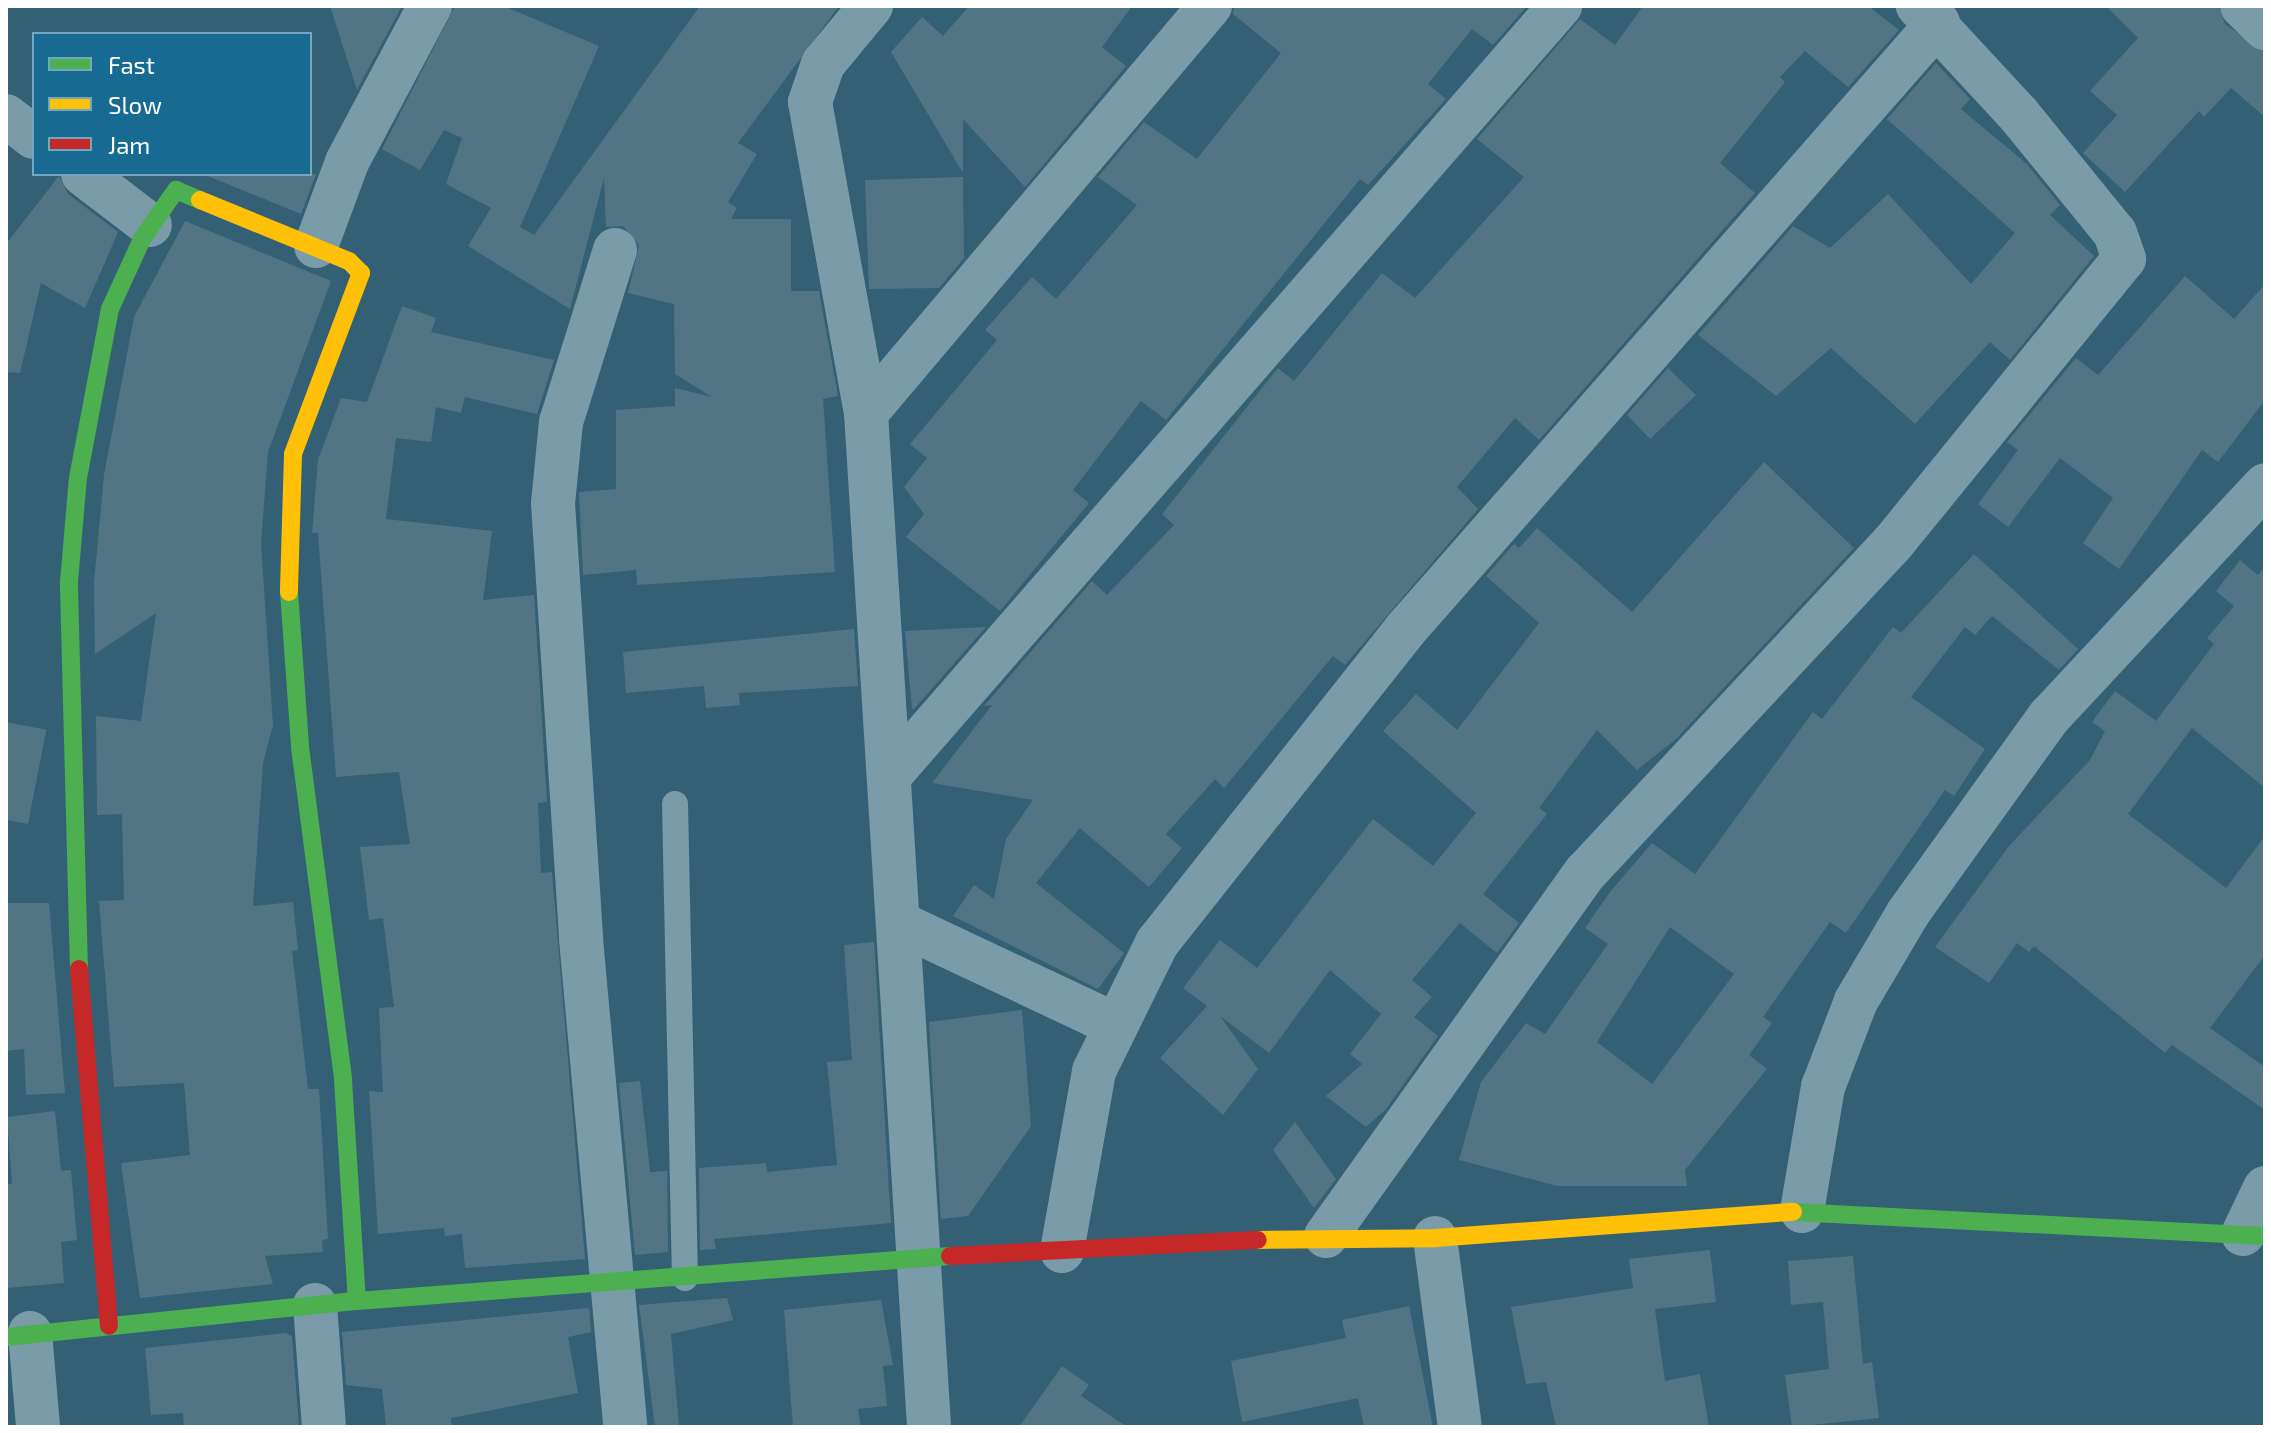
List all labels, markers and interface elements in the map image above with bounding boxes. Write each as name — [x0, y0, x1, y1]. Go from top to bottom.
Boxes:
legend — [32, 32, 312, 176]
text: Fast — [108, 50, 155, 79]
text: Slow — [108, 90, 162, 119]
text: Jam — [108, 130, 150, 159]

